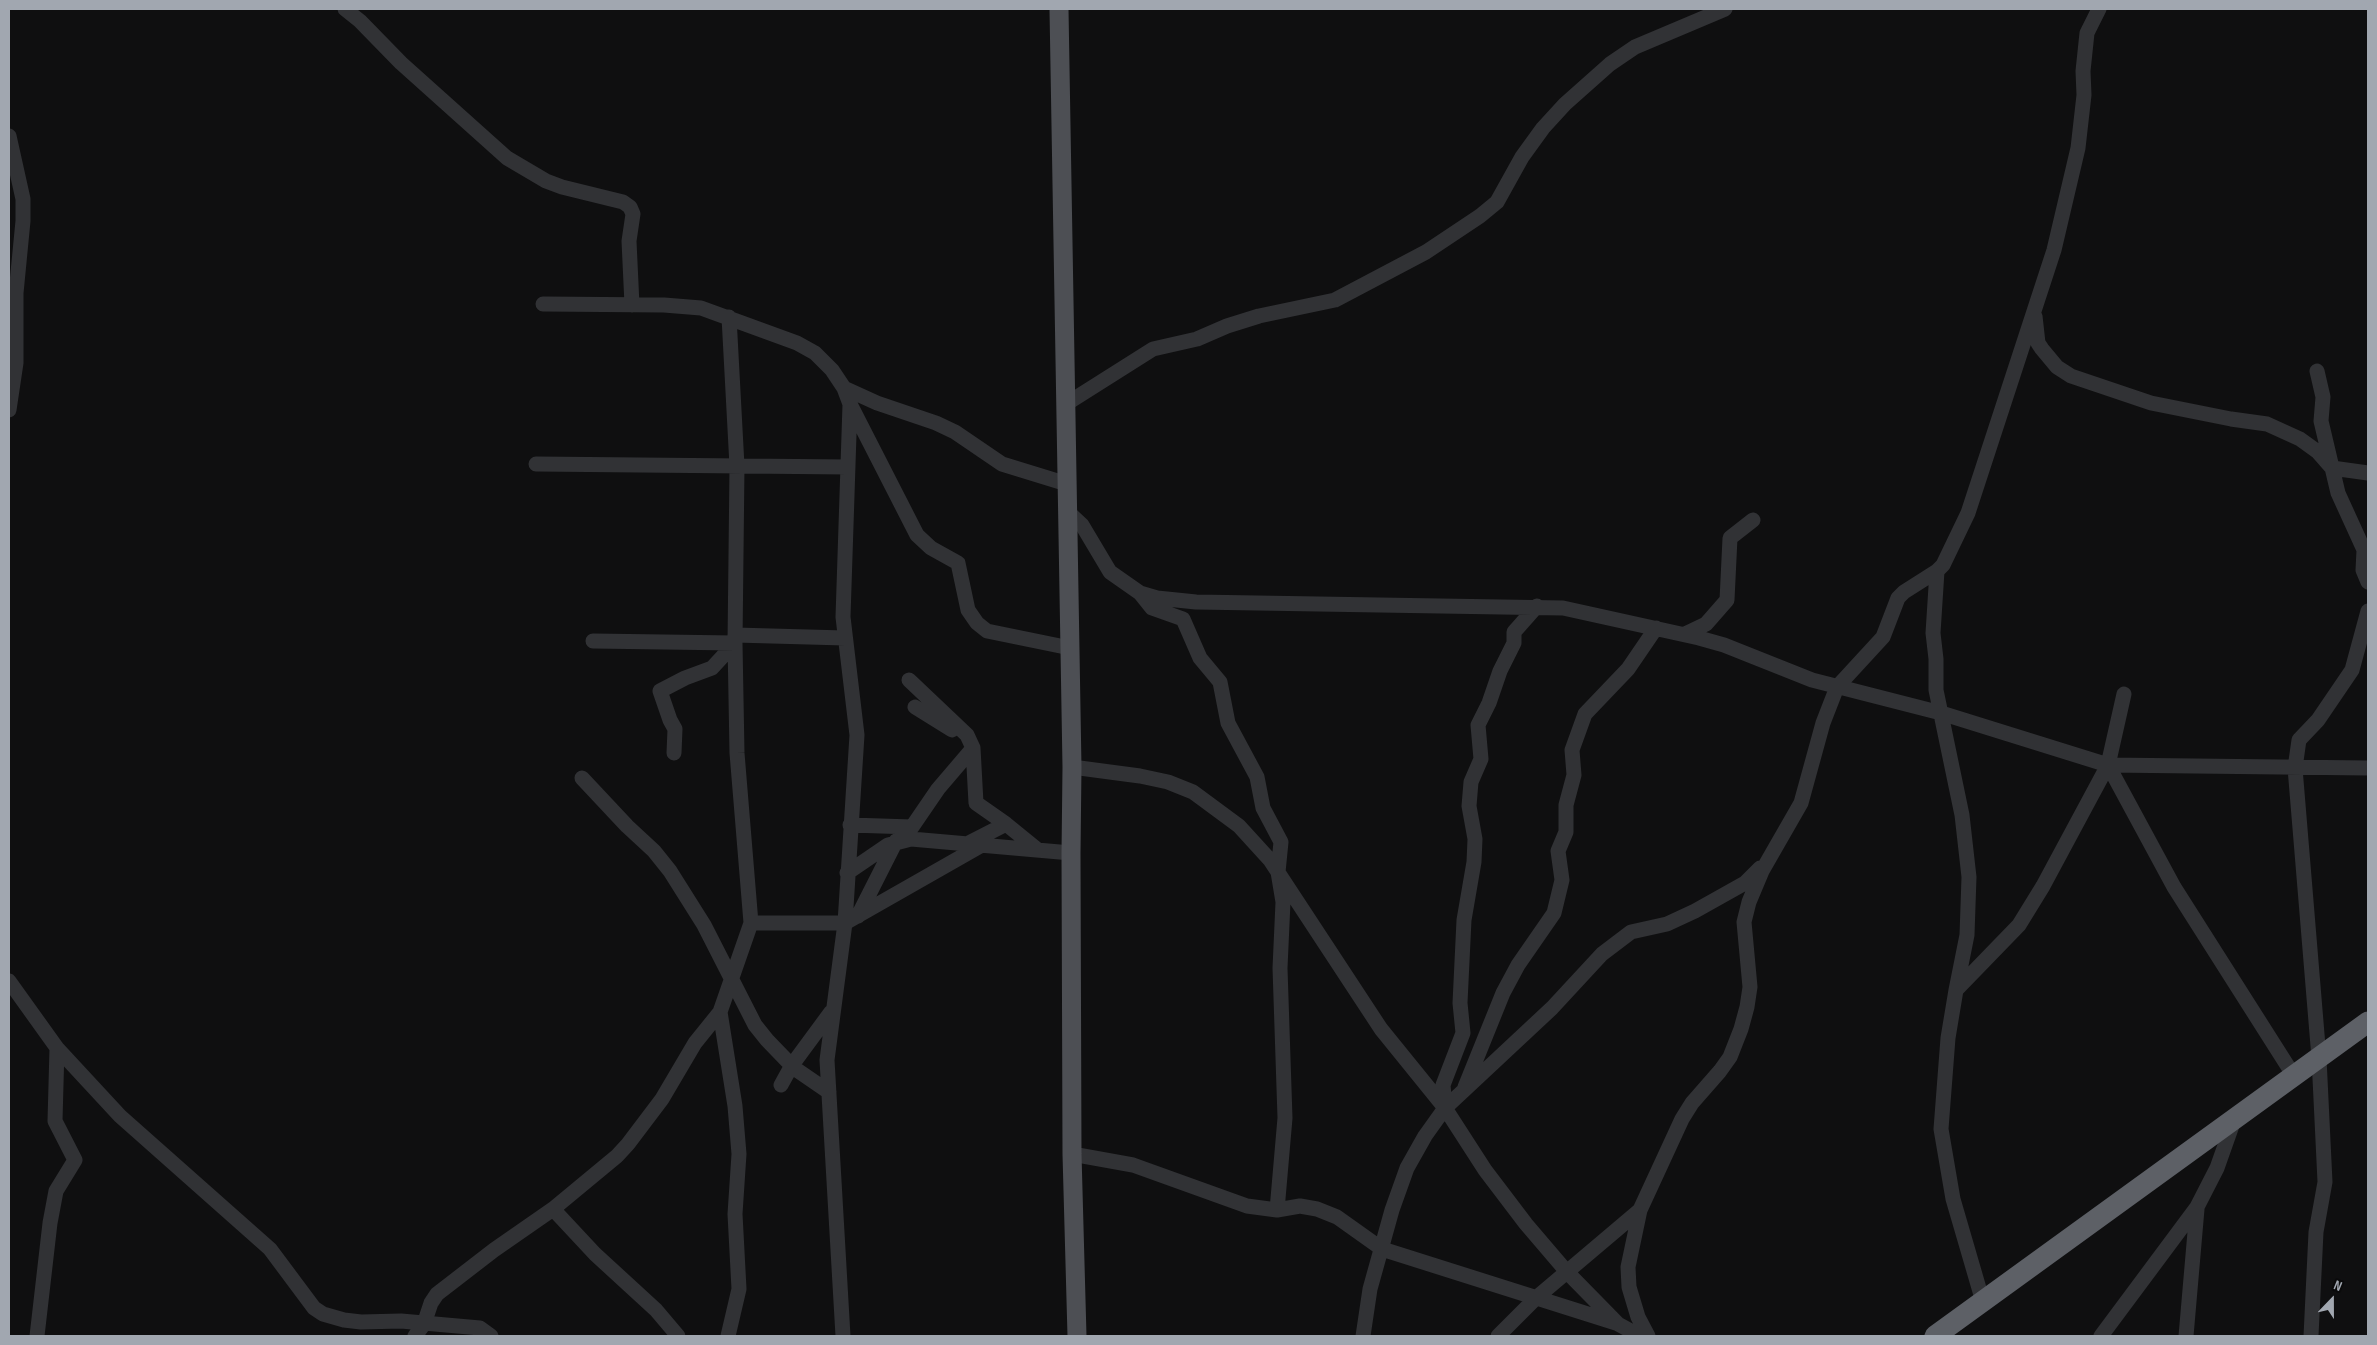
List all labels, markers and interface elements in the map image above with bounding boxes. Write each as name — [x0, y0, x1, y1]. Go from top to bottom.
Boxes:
north arrow — [2307, 1275, 2357, 1325]
text: N — [2331, 1276, 2344, 1295]

